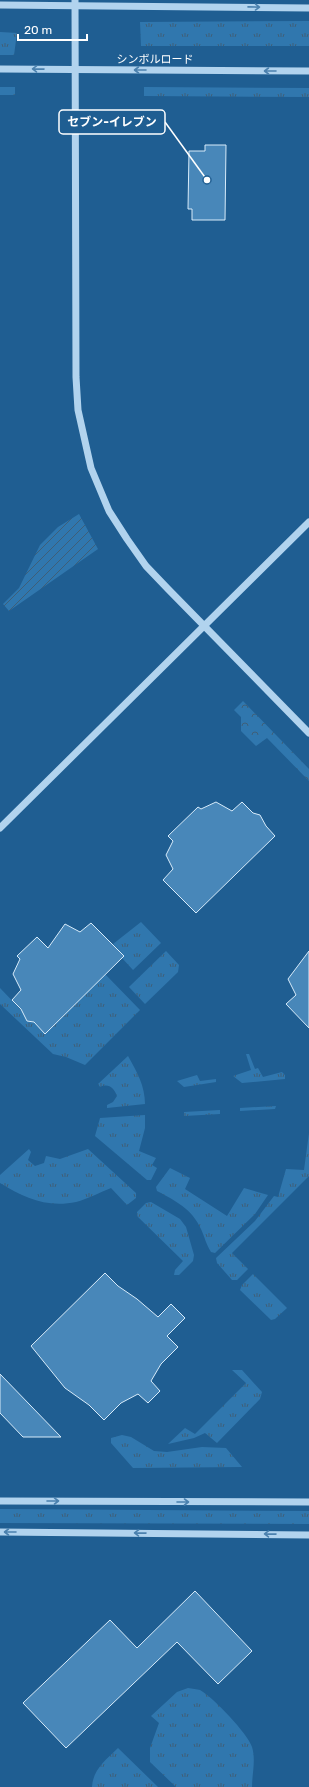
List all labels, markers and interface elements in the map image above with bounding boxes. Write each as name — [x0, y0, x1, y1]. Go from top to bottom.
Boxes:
one-way arrow — [247, 3, 260, 11]
scale bar — [18, 16, 87, 42]
text: 20 m — [24, 23, 52, 37]
street label: シンボルロード — [117, 53, 194, 66]
one-way arrow — [32, 65, 45, 73]
one-way arrow — [134, 66, 147, 74]
one-way arrow — [264, 67, 277, 75]
callout: セブン-イレブン — [59, 110, 165, 134]
text: セブン-イレブン — [67, 115, 157, 129]
one-way arrow — [46, 1498, 59, 1505]
one-way arrow — [176, 1498, 189, 1506]
one-way arrow — [4, 1528, 17, 1536]
one-way arrow — [134, 1529, 147, 1536]
one-way arrow — [264, 1531, 277, 1538]

